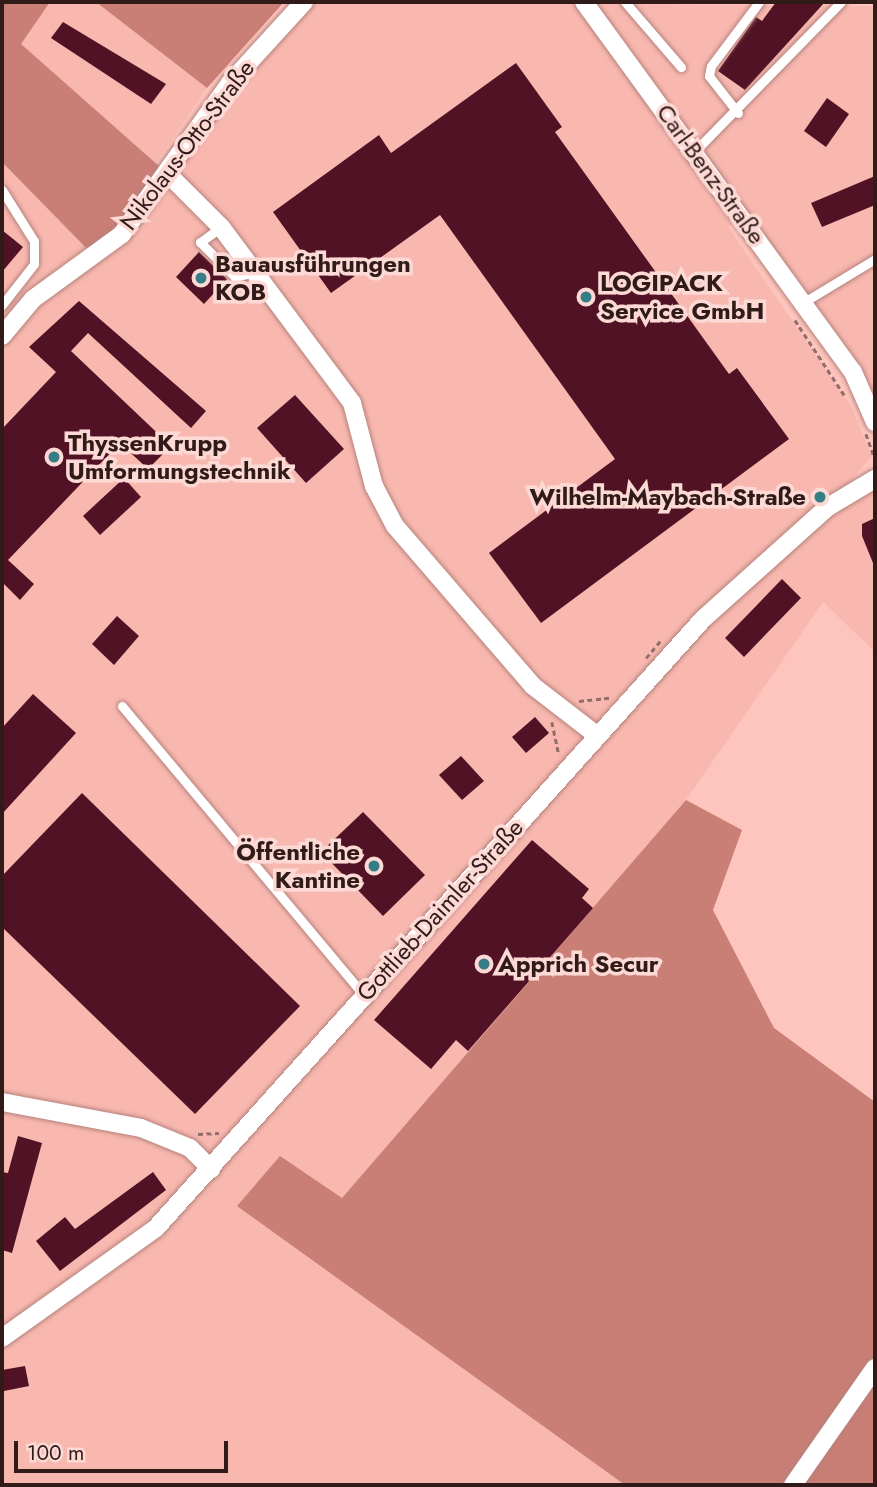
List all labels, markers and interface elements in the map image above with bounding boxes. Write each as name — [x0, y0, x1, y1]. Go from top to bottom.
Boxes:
street label: Nikolaus-Otto-Straße — [114, 54, 260, 236]
street label: Carl-Benz-Straße — [651, 98, 771, 250]
place label: Bauausführungen KOB — [215, 250, 411, 306]
place label: LOGIPACK Service GmbH — [600, 269, 764, 325]
marker: Bauausführungen KOB — [193, 270, 209, 286]
marker: LOGIPACK Service GmbH — [578, 289, 594, 305]
place label: ThyssenKrupp Umformungstechnik — [68, 429, 291, 485]
marker: ThyssenKrupp Umformungstechnik — [46, 449, 62, 465]
place label: Wilhelm-Maybach-Straße — [529, 483, 806, 511]
marker: Wilhelm-Maybach-Straße — [812, 489, 828, 505]
street label: Gottlieb-Daimler-Straße — [351, 813, 529, 1007]
place label: Öffentliche Kantine — [236, 838, 360, 894]
marker: Öffentliche Kantine — [366, 858, 382, 874]
place label: Apprich Secur — [498, 950, 659, 978]
marker: Apprich Secur — [476, 956, 492, 972]
scale bar — [18, 1428, 231, 1472]
text: 100 m — [27, 1438, 84, 1468]

